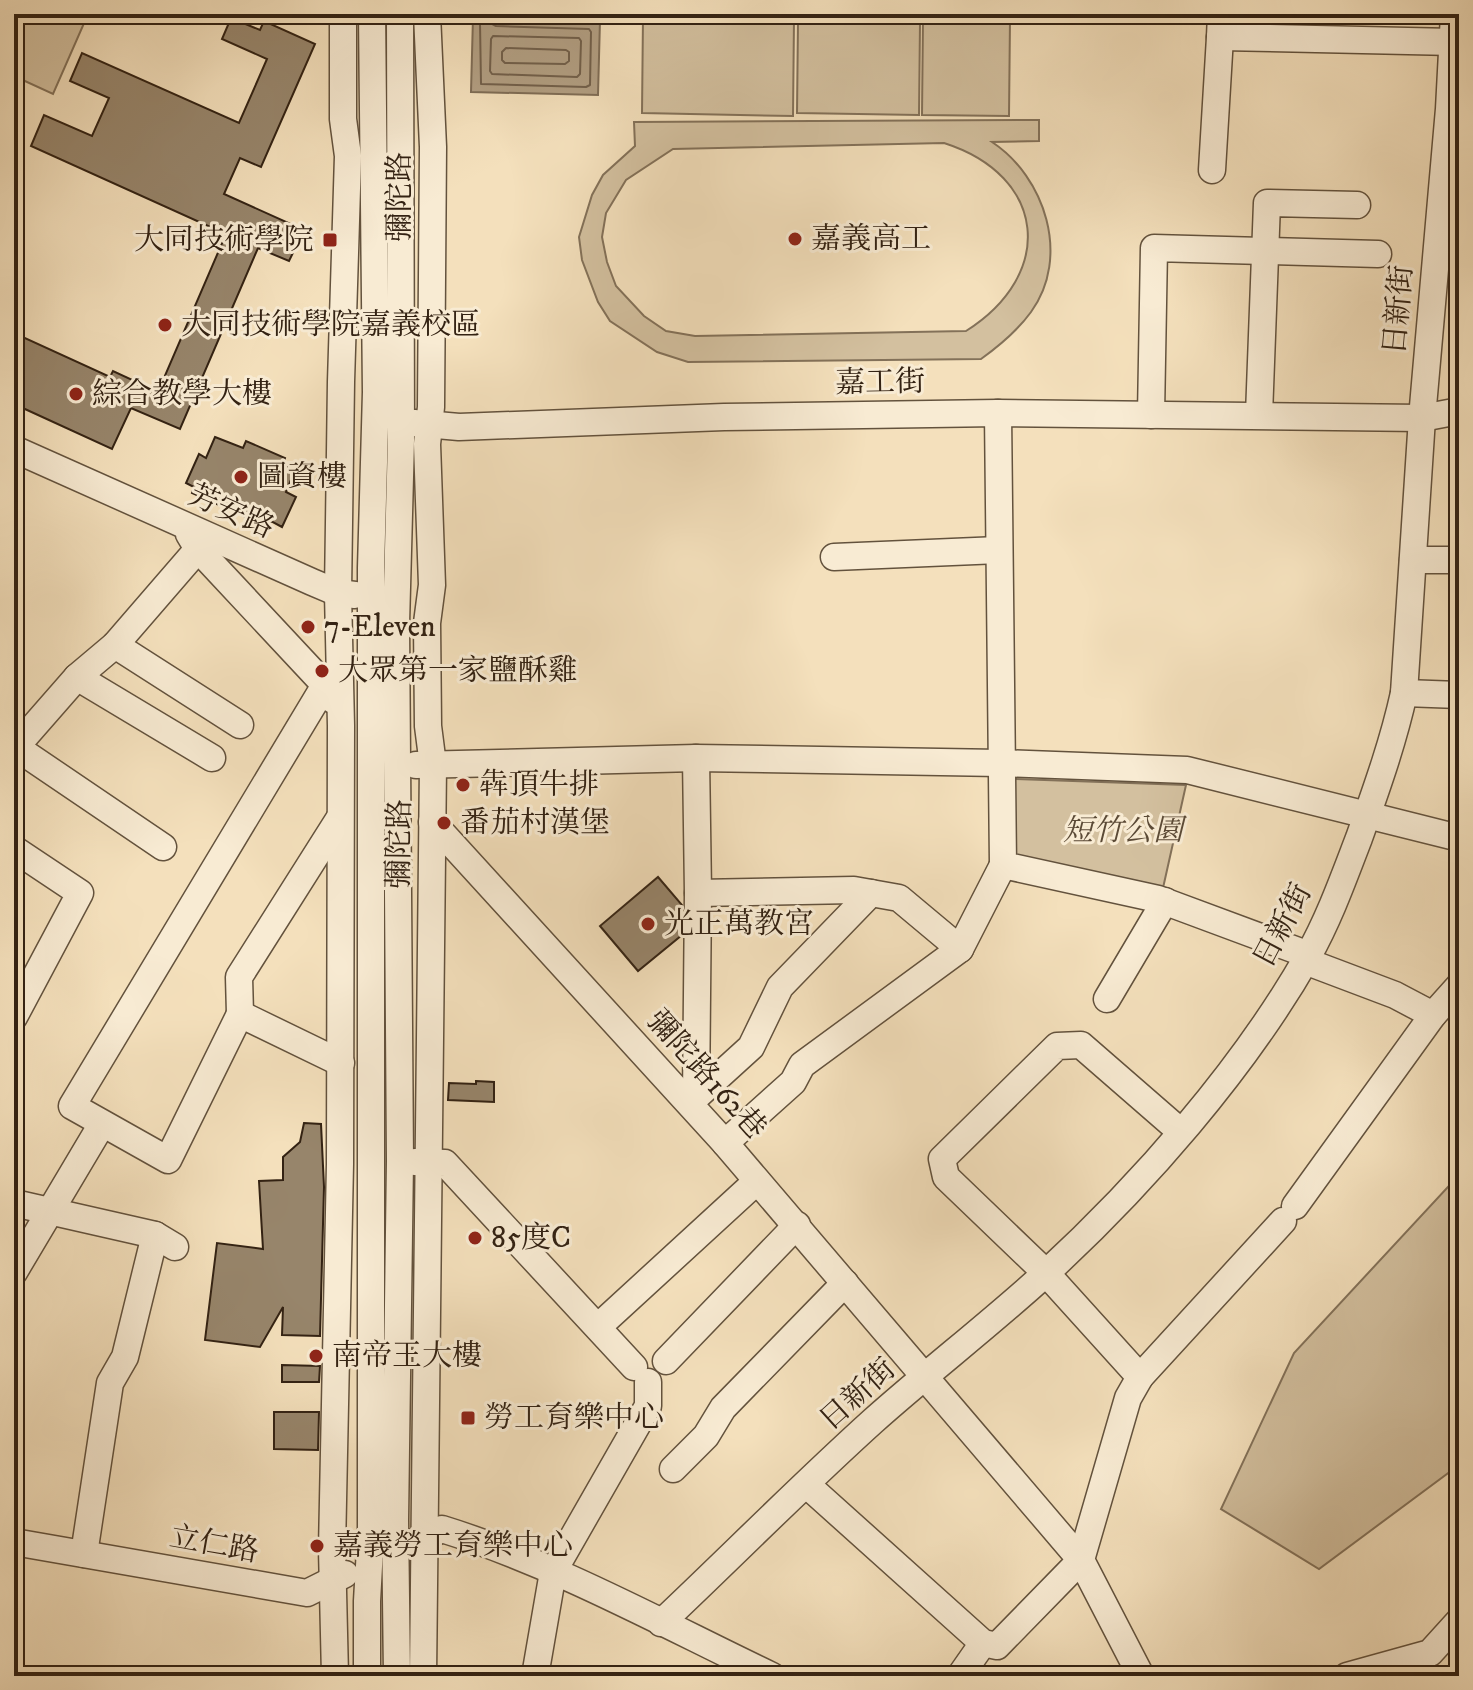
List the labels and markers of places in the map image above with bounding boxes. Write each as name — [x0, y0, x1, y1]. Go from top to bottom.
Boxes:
place label: 嘉義高工 — [811, 221, 931, 258]
place label: 大同技術學院 — [134, 222, 314, 259]
marker: 嘉義高工 — [786, 230, 804, 248]
marker: 大同技術學院 — [321, 231, 339, 249]
place label: 大同技術學院嘉義校區 — [181, 307, 481, 344]
marker: 大同技術學院嘉義校區 — [156, 316, 174, 334]
place label: 綜合教學大樓 — [92, 376, 272, 413]
marker: 綜合教學大樓 — [67, 385, 85, 403]
place label: 圖資樓 — [257, 459, 347, 496]
marker: 圖資樓 — [232, 468, 250, 486]
place label: 7-Eleven — [324, 609, 436, 646]
marker: 7-Eleven — [299, 618, 317, 636]
place label: 大眾第一家鹽酥雞 — [338, 653, 578, 690]
marker: 大眾第一家鹽酥雞 — [313, 662, 331, 680]
place label: 犇頂牛排 — [479, 767, 599, 804]
marker: 犇頂牛排 — [454, 776, 472, 794]
place label: 番茄村漢堡 — [460, 805, 610, 842]
marker: 番茄村漢堡 — [435, 814, 453, 832]
place label: 光正萬教宮 — [664, 906, 814, 943]
marker: 光正萬教宮 — [639, 915, 657, 933]
place label: 85度C — [491, 1220, 571, 1257]
marker: 85度C — [466, 1229, 484, 1247]
place label: 南帝王大樓 — [332, 1338, 482, 1375]
marker: 南帝王大樓 — [307, 1347, 325, 1365]
place label: 勞工育樂中心 — [484, 1400, 664, 1437]
marker: 勞工育樂中心 — [459, 1409, 477, 1427]
place label: 嘉義勞工育樂中心 — [333, 1528, 573, 1565]
marker: 嘉義勞工育樂中心 — [308, 1537, 326, 1555]

